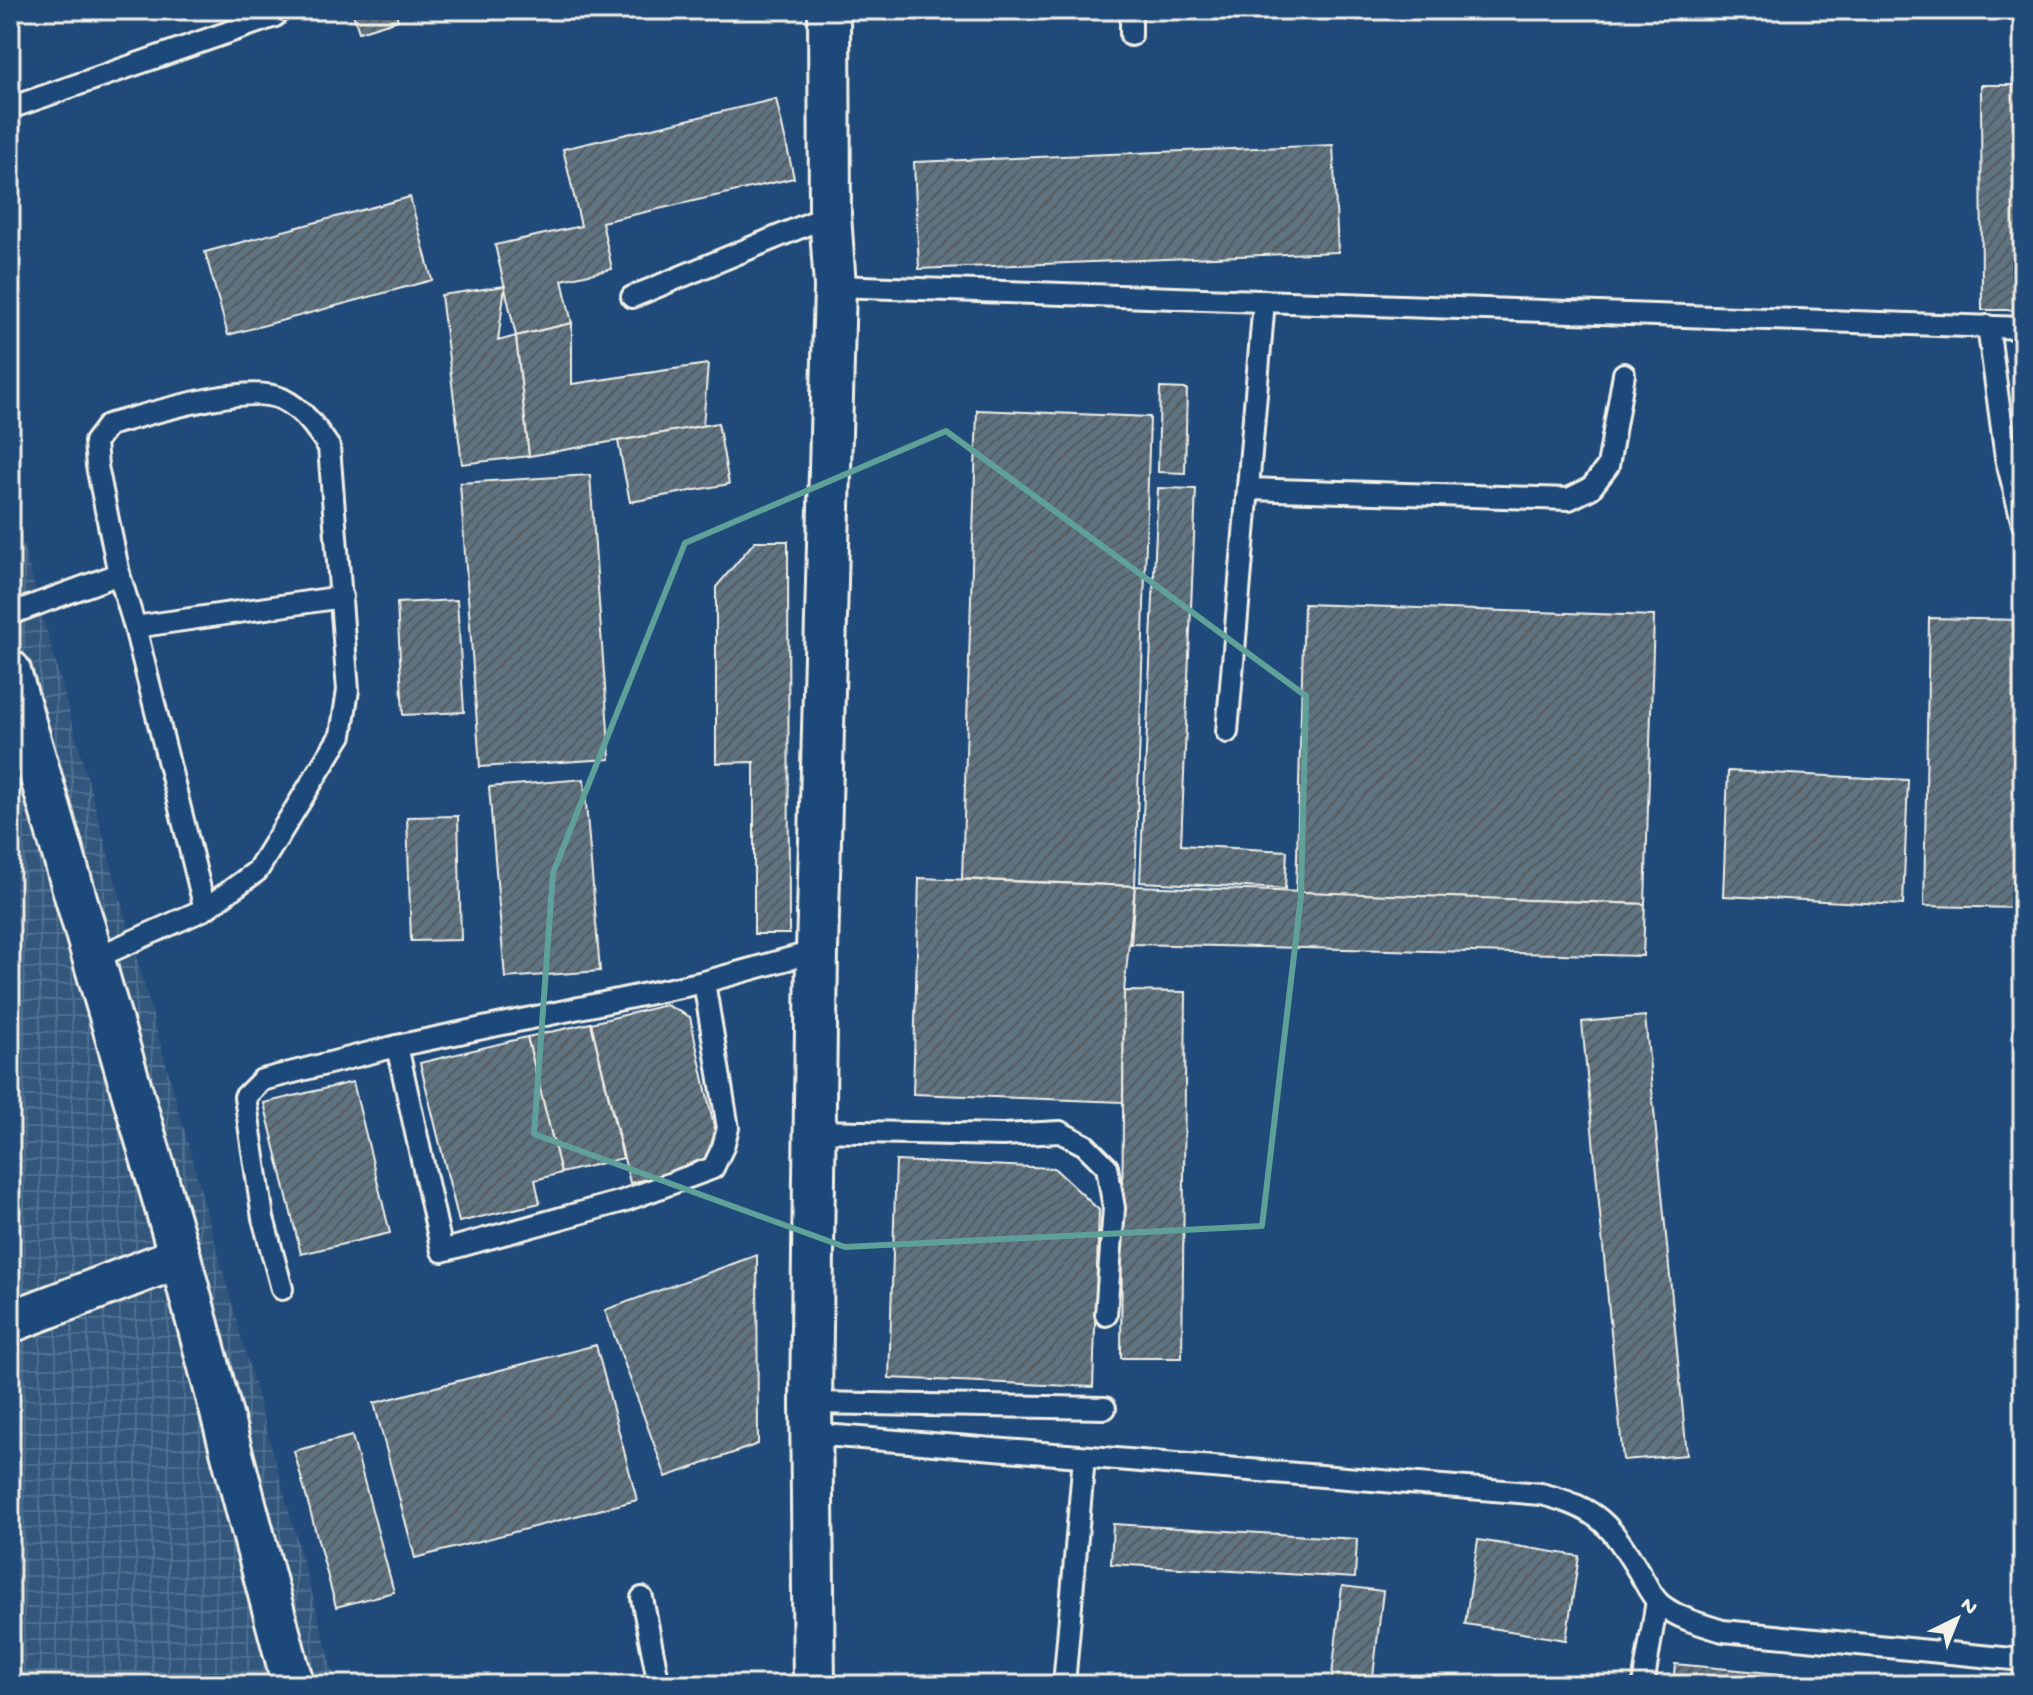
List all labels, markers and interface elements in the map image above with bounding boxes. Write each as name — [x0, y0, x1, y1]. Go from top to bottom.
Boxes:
north arrow — [1917, 1579, 1997, 1659]
text: N — [1954, 1593, 1982, 1622]

